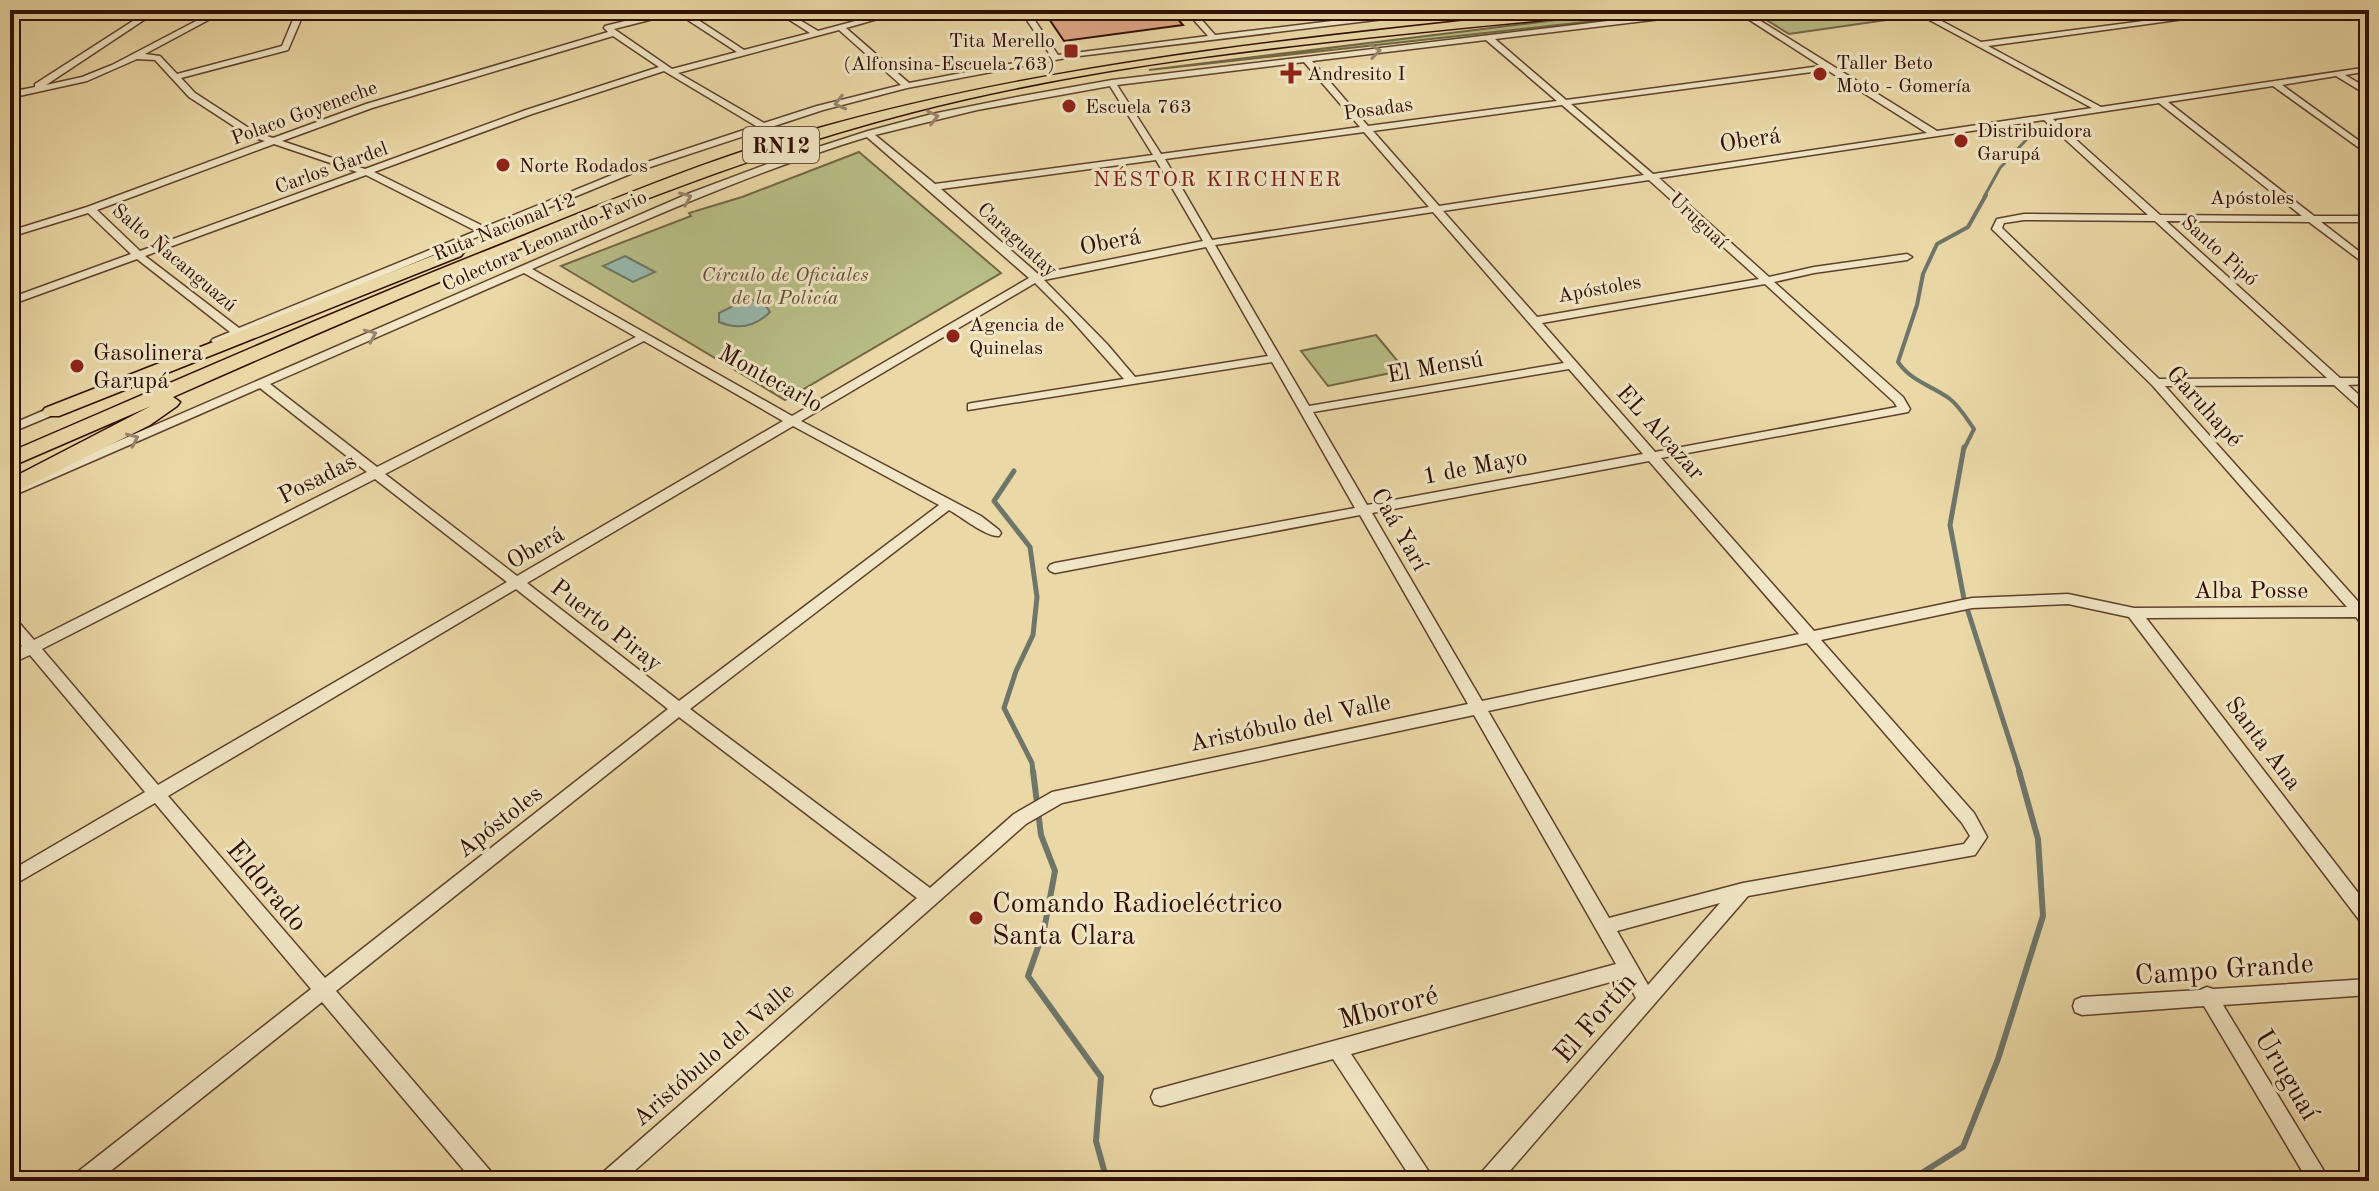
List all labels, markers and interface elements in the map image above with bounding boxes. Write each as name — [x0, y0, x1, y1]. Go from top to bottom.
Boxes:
place label: Tita Merello (Alfonsina-Escuela 763) — [843, 32, 1055, 75]
marker: Tita Merello (Alfonsina-Escuela 763) — [1062, 42, 1080, 60]
one-way arrow — [1369, 42, 1382, 59]
place label: Taller Beto Moto - Gomería — [1836, 54, 1971, 97]
marker: Andresito I — [1282, 64, 1300, 82]
place label: Andresito I — [1307, 65, 1406, 85]
marker: Taller Beto Moto - Gomería — [1811, 65, 1829, 83]
street label: Polaco Goyeneche — [229, 78, 380, 150]
one-way arrow — [834, 94, 848, 111]
street label: Posadas — [1342, 95, 1414, 125]
marker: Escuela 763 — [1060, 97, 1078, 115]
place label: Escuela 763 — [1085, 98, 1192, 118]
one-way arrow — [926, 109, 940, 126]
place label: Distribuidora Garupá — [1977, 122, 2092, 165]
street label: Oberá — [1718, 124, 1783, 158]
road number: RN12 — [743, 127, 819, 163]
marker: Distribuidora Garupá — [1952, 132, 1970, 150]
street label: Carlos Gardel — [273, 139, 391, 199]
marker: Norte Rodados — [494, 156, 512, 174]
place label: Norte Rodados — [519, 157, 648, 177]
district label: NÉSTOR KIRCHNER — [1093, 166, 1343, 191]
street label: Colectora Leonardo Favio — [439, 188, 650, 296]
street label: Apóstoles — [2210, 189, 2294, 209]
street label: Ruta Nacional 12 — [431, 190, 579, 266]
street label: Uruguaí — [1665, 190, 1731, 253]
one-way arrow — [678, 191, 692, 207]
street label: Salto Ñacanguazú — [108, 198, 243, 316]
street label: Caraguatay — [973, 200, 1061, 282]
street label: Santo Pipó — [2177, 212, 2261, 291]
street label: Oberá — [1078, 225, 1143, 261]
park label: Círculo de Oficiales de la Policía — [701, 266, 869, 309]
street label: Apóstoles — [1556, 273, 1643, 307]
place label: Agencia de Quinelas — [969, 316, 1064, 359]
marker: Agencia de Quinelas — [944, 327, 962, 345]
one-way arrow — [363, 329, 377, 345]
street label: Montecarlo — [714, 341, 826, 418]
place label: Gasolinera Garupá — [93, 342, 203, 394]
street label: El Mensú — [1385, 348, 1485, 388]
marker: Gasolinera Garupá — [68, 357, 86, 375]
street label: Garuhapé — [2161, 362, 2246, 453]
street label: EL Alcazar — [1611, 381, 1708, 486]
one-way arrow — [125, 433, 139, 449]
street label: 1 de Mayo — [1421, 446, 1530, 490]
street label: Posadas — [275, 450, 361, 510]
street label: Caá Yarí — [1365, 485, 1432, 576]
street label: Oberá — [503, 523, 569, 575]
street label: Puerto Piray — [546, 576, 666, 677]
street label: Alba Posse — [2194, 580, 2308, 604]
street label: Aristóbulo del Valle — [1188, 691, 1393, 757]
street label: Santa Ana — [2220, 693, 2305, 795]
street label: Apóstoles — [453, 782, 548, 863]
street label: Eldorado — [220, 836, 312, 938]
place label: Comando Radioeléctrico Santa Clara — [992, 891, 1283, 951]
marker: Comando Radioeléctrico Santa Clara — [967, 909, 985, 927]
street label: Campo Grande — [2134, 951, 2315, 991]
street label: El Fortín — [1550, 968, 1643, 1069]
street label: Aristóbulo del Valle — [629, 979, 799, 1132]
street label: Mbororé — [1336, 982, 1441, 1036]
street label: Uruguaí — [2248, 1026, 2323, 1126]

